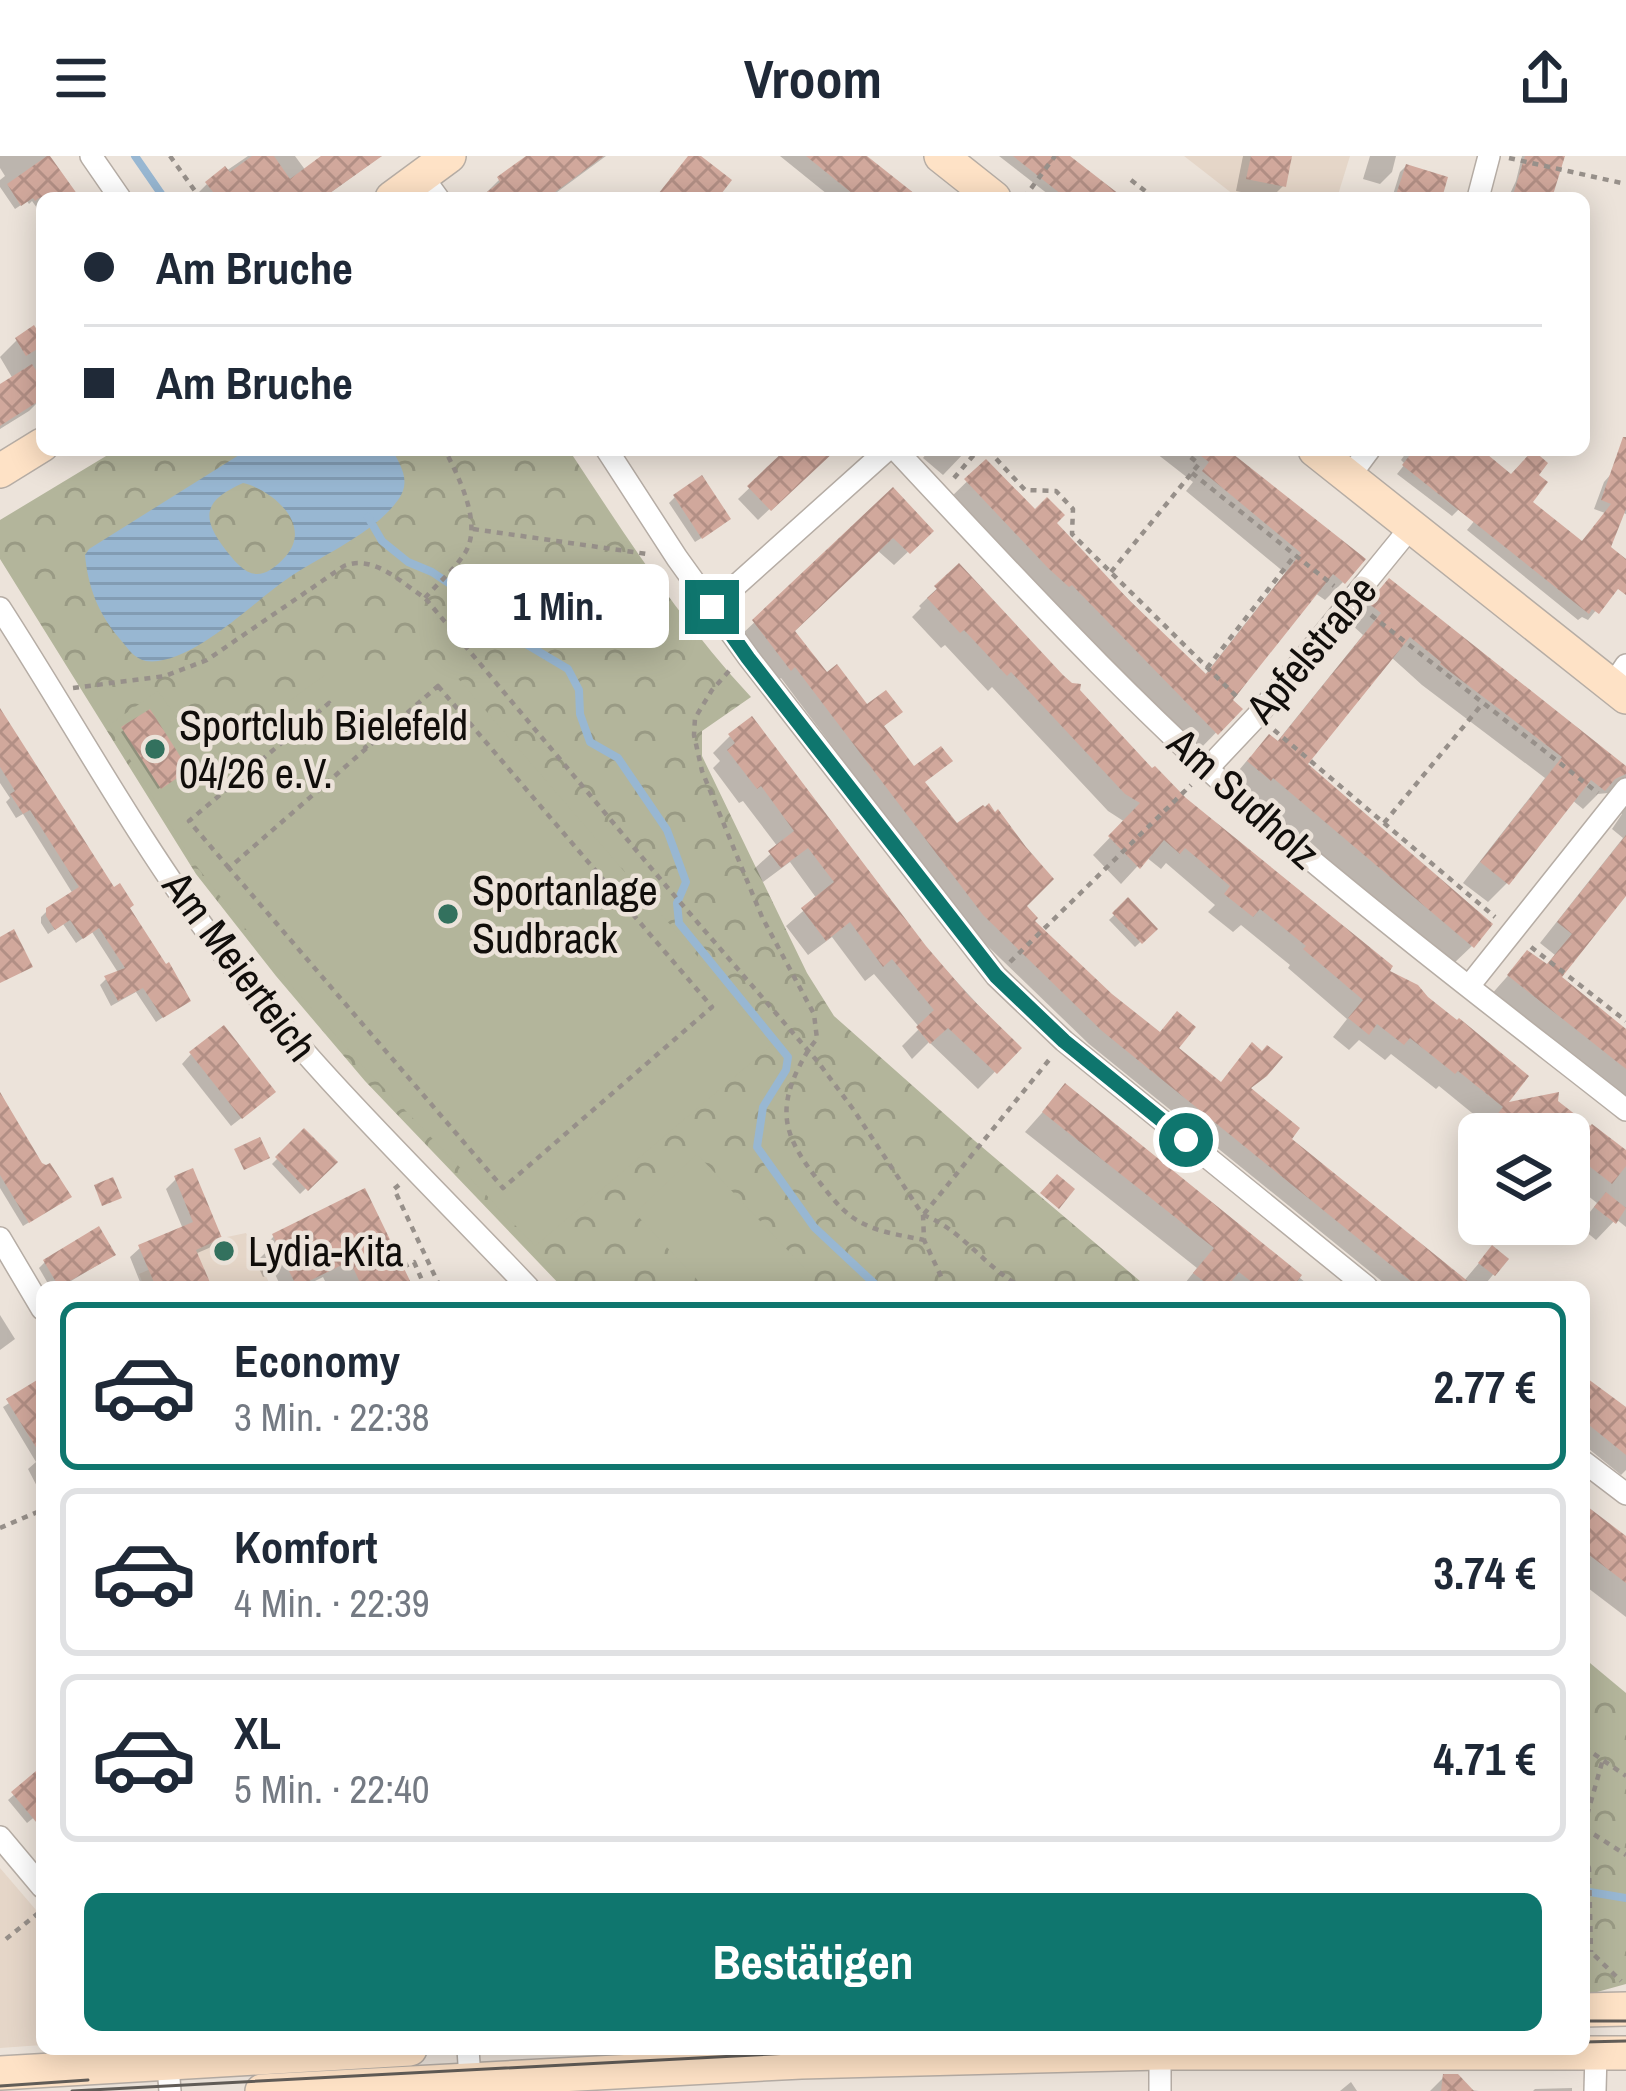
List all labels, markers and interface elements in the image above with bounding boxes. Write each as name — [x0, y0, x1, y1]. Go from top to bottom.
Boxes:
text: Vroom — [744, 42, 882, 115]
icon: menu — [48, 45, 114, 111]
icon: share — [1512, 45, 1578, 111]
text: Am Bruche — [156, 237, 353, 298]
text: Am Bruche — [156, 352, 353, 413]
street label: Apfelstraße — [1232, 564, 1389, 735]
callout: 1 Min. — [448, 565, 670, 649]
text: 1 Min. — [513, 580, 603, 632]
route end — [685, 580, 739, 634]
place label: Sportclub Bielefeld 04/26 e.V. — [179, 697, 468, 801]
street label: Am Sudholz — [1156, 714, 1332, 881]
marker: Sportclub Bielefeld 04/26 e.V. — [142, 736, 168, 762]
street label: Am Meierteich — [150, 859, 330, 1072]
place label: Sportanlage Sudbrack — [472, 862, 658, 966]
marker: Sportanlage Sudbrack — [435, 901, 461, 927]
route start — [1159, 1113, 1213, 1167]
map controls — [1458, 1113, 1590, 1245]
button: layers — [1458, 1113, 1590, 1245]
place label: Lydia-Kita — [248, 1223, 404, 1279]
marker: Lydia-Kita — [211, 1238, 237, 1264]
text: Economy — [234, 1330, 400, 1391]
icon: car — [90, 1332, 198, 1440]
text: 2.77 € — [1433, 1356, 1536, 1417]
text: 3 Min. · 22:38 — [234, 1391, 430, 1443]
text: Komfort — [234, 1516, 377, 1577]
icon: car — [90, 1518, 198, 1626]
text: 3.74 € — [1433, 1542, 1536, 1603]
text: 4 Min. · 22:39 — [234, 1577, 430, 1629]
text: XL — [234, 1702, 281, 1763]
icon: car — [90, 1704, 198, 1812]
text: 4.71 € — [1433, 1728, 1536, 1789]
text: 5 Min. · 22:40 — [234, 1763, 430, 1815]
button: Bestätigen — [84, 1893, 1542, 2031]

